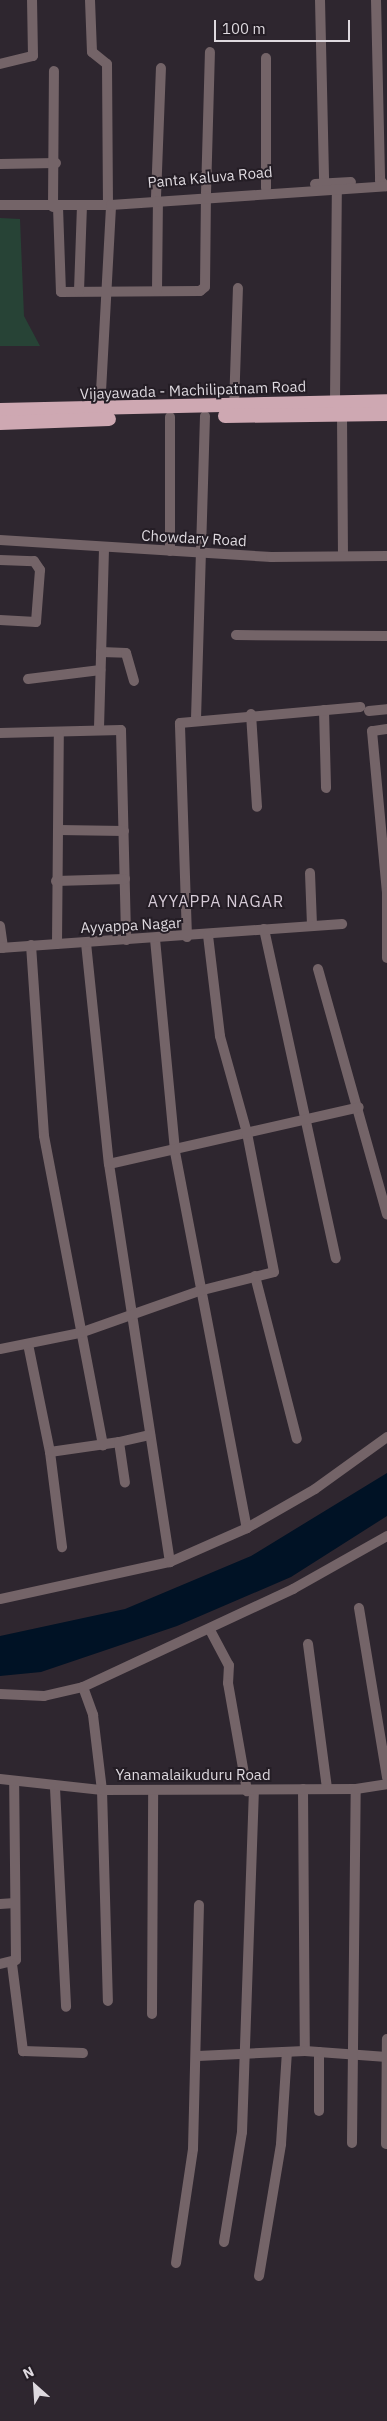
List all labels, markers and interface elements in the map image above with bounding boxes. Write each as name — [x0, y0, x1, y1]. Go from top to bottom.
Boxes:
scale bar — [217, 10, 353, 42]
text: 100 m — [222, 19, 266, 38]
street label: Panta Kaluva Road — [147, 163, 273, 191]
street label: Vijayawada - Machilipatnam Road — [80, 377, 306, 403]
street label: Chowdary Road — [141, 526, 247, 550]
district label: AYYAPPA NAGAR — [146, 891, 286, 911]
street label: Ayyappa Nagar — [80, 913, 182, 937]
street label: Yanamalaikuduru Road — [115, 1766, 271, 1784]
north arrow — [10, 2361, 60, 2411]
text: N — [20, 2362, 37, 2383]

